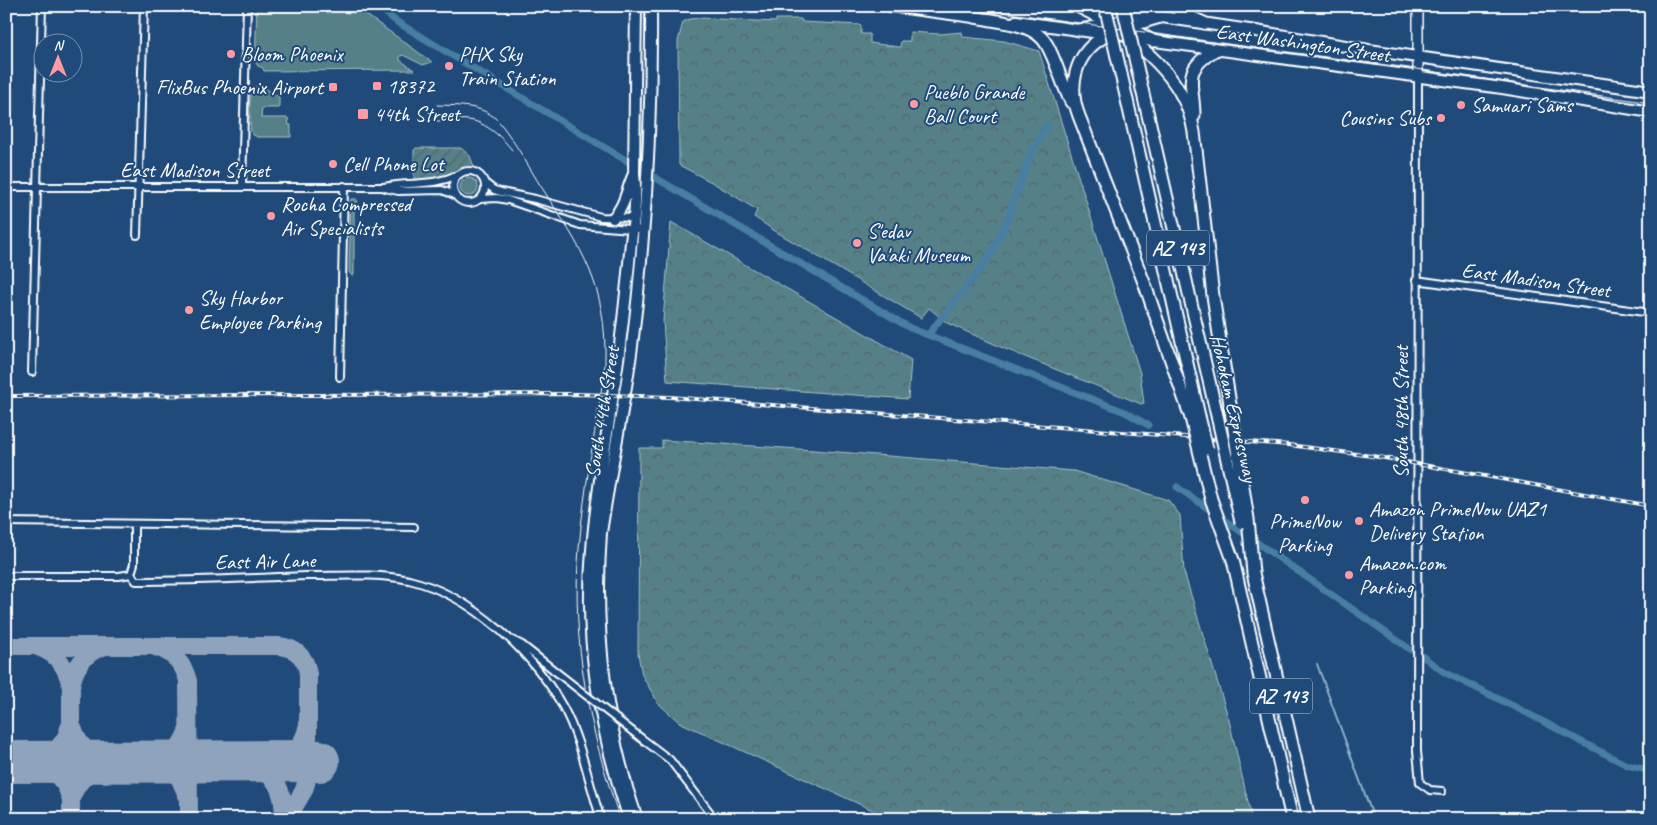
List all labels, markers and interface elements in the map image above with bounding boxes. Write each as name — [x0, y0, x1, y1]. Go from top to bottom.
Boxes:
street label: East Washington Street — [1215, 18, 1393, 68]
north arrow — [32, 32, 82, 82]
text: N — [54, 37, 65, 54]
place label: Bloom Phoenix — [241, 41, 344, 67]
place label: PHX Sky Train Station — [459, 41, 556, 91]
marker: Bloom Phoenix — [225, 48, 237, 60]
marker: PHX Sky Train Station — [443, 60, 455, 72]
place label: 18372 — [387, 73, 436, 99]
place label: FlixBus Phoenix Airport — [156, 74, 325, 100]
place label: Pueblo Grande Ball Court — [924, 79, 1026, 129]
marker: 18372 — [371, 80, 383, 92]
marker: FlixBus Phoenix Airport — [327, 81, 339, 93]
place label: Samuari Sams — [1471, 92, 1574, 118]
marker: Pueblo Grande Ball Court — [908, 98, 920, 110]
marker: Samuari Sams — [1455, 99, 1467, 111]
place label: 44th Street — [374, 101, 462, 127]
place label: Cousins Subs — [1339, 105, 1433, 131]
marker: 44th Street — [356, 107, 370, 121]
marker: Cousins Subs — [1435, 112, 1447, 124]
place label: Cell Phone Lot — [343, 151, 446, 177]
street label: East Madison Street — [120, 157, 272, 183]
marker: Cell Phone Lot — [327, 158, 339, 170]
place label: Rocha Compressed Air Specialists — [281, 191, 415, 241]
marker: Rocha Compressed Air Specialists — [265, 210, 277, 222]
place label: S'edav Va'aki Museum — [867, 218, 971, 268]
road number: AZ 143 — [1147, 230, 1209, 266]
marker: S'edav Va'aki Museum — [851, 237, 863, 249]
street label: East Madison Street — [1460, 257, 1614, 304]
place label: Sky Harbor Employee Parking — [199, 285, 322, 335]
marker: Sky Harbor Employee Parking — [183, 304, 195, 316]
street label: Hohokam Expressway — [1204, 331, 1264, 486]
street label: South 44th Street — [579, 342, 626, 479]
street label: South 48th Street — [1388, 344, 1414, 478]
marker: PrimeNow Parking — [1299, 494, 1311, 506]
place label: Amazon PrimeNow UAZ1 Delivery Station — [1369, 496, 1548, 546]
place label: PrimeNow Parking — [1269, 508, 1343, 558]
marker: Amazon PrimeNow UAZ1 Delivery Station — [1353, 515, 1365, 527]
street label: East Air Lane — [215, 547, 318, 575]
place label: Amazon.com Parking — [1359, 550, 1447, 600]
marker: Amazon.com Parking — [1343, 569, 1355, 581]
road number: AZ 143 — [1250, 678, 1312, 714]

